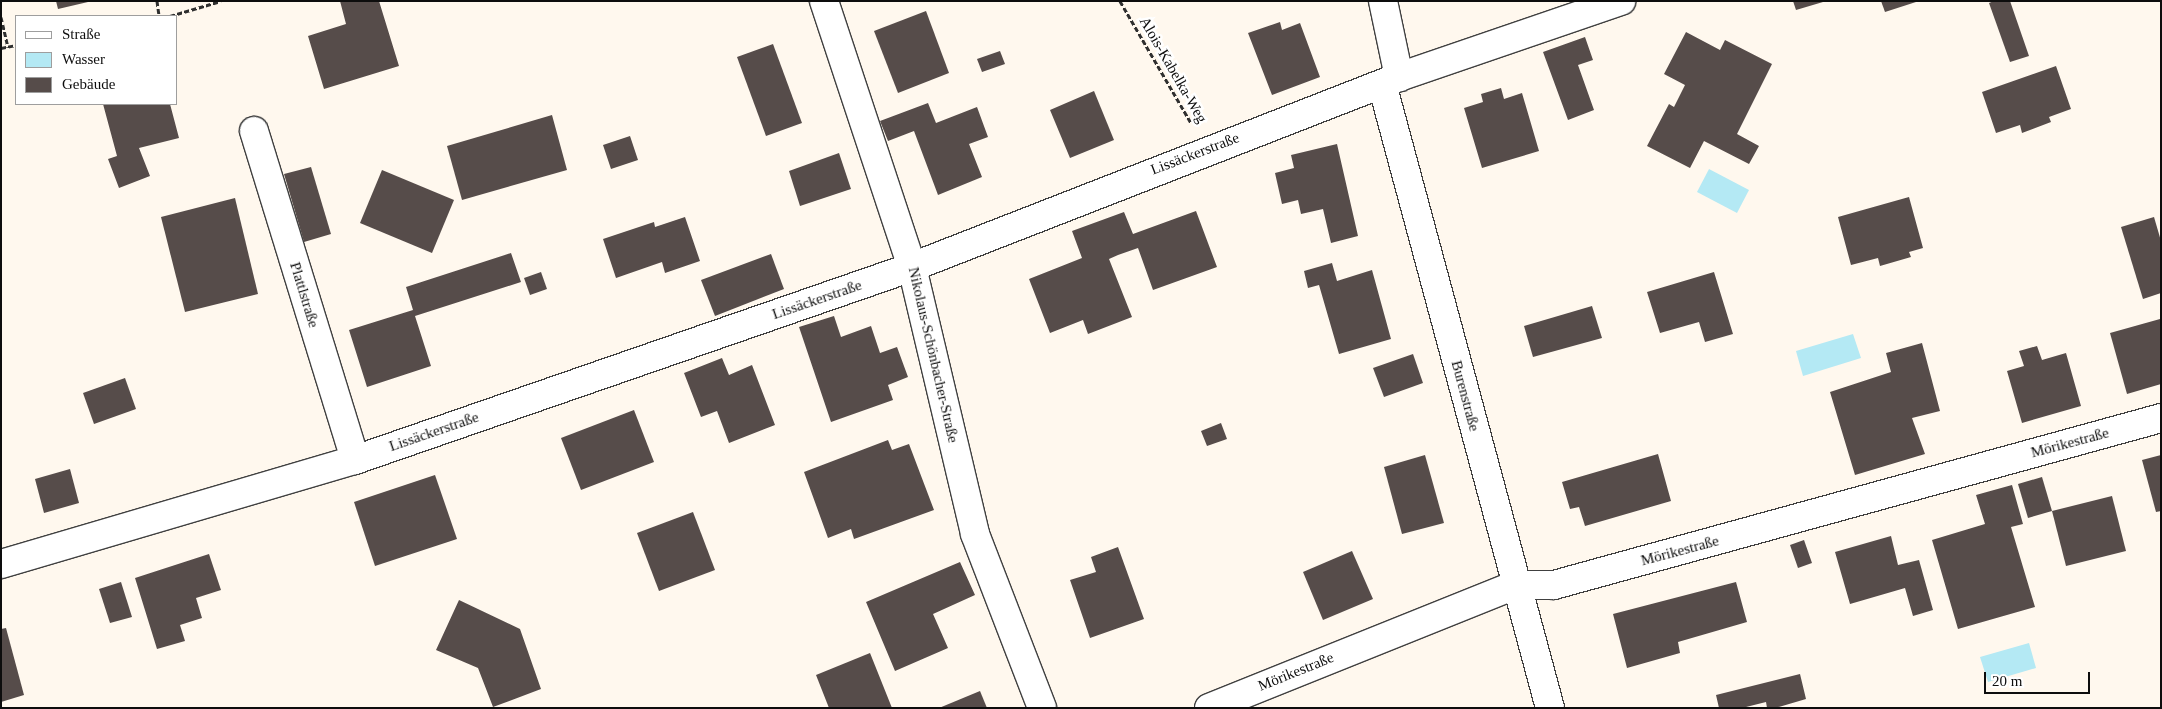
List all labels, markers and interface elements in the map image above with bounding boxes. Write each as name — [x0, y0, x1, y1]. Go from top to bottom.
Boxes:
street label: Alois-Kabelka-Weg — [1135, 14, 1211, 126]
legend — [15, 15, 178, 105]
text: Straße — [62, 26, 100, 42]
text: Wasser — [62, 51, 105, 67]
text: Gebäude — [62, 76, 115, 92]
street label: Lissäckerstraße — [1148, 129, 1242, 179]
street label: Plattlstraße — [286, 260, 322, 330]
street label: Nikolaus-Schönbacher-Straße — [904, 265, 962, 445]
street label: Lissäckerstraße — [770, 276, 864, 324]
street label: Burenstraße — [1447, 359, 1483, 433]
street label: Lissäckerstraße — [387, 408, 481, 456]
street label: Mörikestraße — [2029, 424, 2111, 462]
street label: Mörikestraße — [1639, 532, 1721, 570]
street label: Mörikestraße — [1256, 649, 1336, 695]
scale bar — [1987, 662, 2093, 694]
text: 20 m — [1992, 673, 2022, 689]

